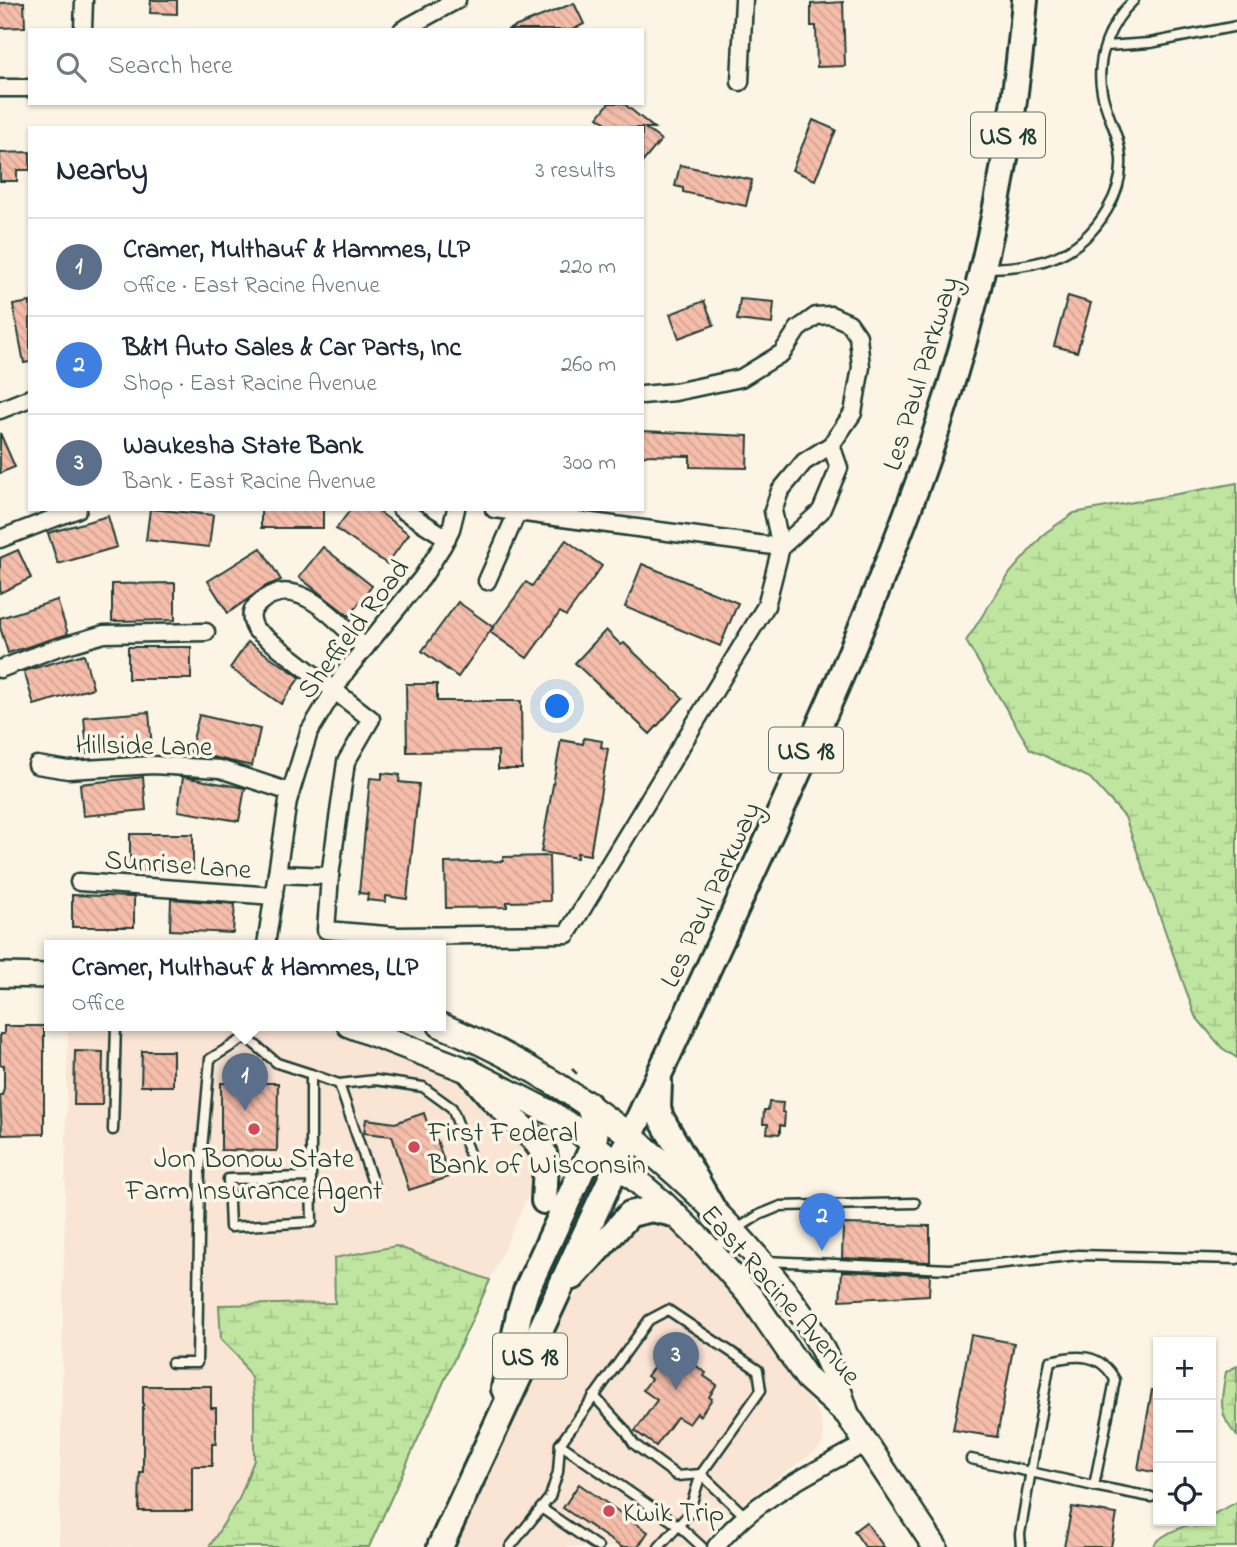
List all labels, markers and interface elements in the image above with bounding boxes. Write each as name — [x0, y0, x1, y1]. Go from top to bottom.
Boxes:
search box — [28, 28, 644, 105]
icon: search — [52, 48, 90, 86]
text: Search here — [108, 48, 233, 86]
road number: US 18 — [971, 112, 1045, 158]
text: Nearby — [56, 150, 148, 194]
text: 3 results — [535, 155, 616, 188]
text: Cramer, Multhauf & Hammes, LLP — [123, 232, 470, 270]
text: 1 — [75, 251, 83, 284]
text: 220 m — [560, 251, 616, 284]
text: Office · East Racine Avenue — [123, 270, 380, 303]
street label: Les Paul Parkway — [873, 272, 971, 476]
text: B&M Auto Sales & Car Parts, Inc — [123, 330, 461, 368]
text: 2 — [73, 349, 85, 382]
text: 260 m — [561, 349, 616, 382]
text: Shop · East Racine Avenue — [123, 368, 377, 401]
text: Waukesha State Bank — [123, 428, 363, 466]
text: 3 — [74, 447, 84, 480]
text: 300 m — [563, 447, 616, 480]
text: Bank · East Racine Avenue — [123, 466, 376, 499]
street label: Sheffield Road — [288, 551, 421, 709]
your location — [540, 689, 574, 723]
street label: Hillside Lane — [75, 726, 213, 769]
road number: US 18 — [769, 728, 843, 772]
street label: Les Paul Parkway — [651, 796, 773, 995]
street label: Sunrise Lane — [103, 841, 253, 892]
popup — [44, 940, 446, 1031]
text: Cramer, Multhauf & Hammes, LLP — [71, 950, 419, 988]
text: Office — [71, 988, 125, 1021]
pin: 1 — [222, 1053, 268, 1111]
place label: First Federal Bank of Wisconsin — [427, 1114, 646, 1187]
marker: Jon Bonow State Farm Insurance Agent — [246, 1121, 262, 1137]
marker: First Federal Bank of Wisconsin — [406, 1139, 422, 1155]
place label: Jon Bonow State Farm Insurance Agent — [125, 1140, 382, 1213]
pin: 2 — [799, 1193, 845, 1251]
street label: East Racine Avenue — [689, 1197, 870, 1396]
pin: 3 — [653, 1332, 699, 1390]
road number: US 18 — [493, 1334, 567, 1378]
map controls — [1153, 1337, 1216, 1526]
button: + — [1153, 1337, 1216, 1400]
button: − — [1153, 1400, 1216, 1463]
button: locate — [1153, 1463, 1216, 1526]
place label: Kwik Trip — [623, 1494, 724, 1535]
marker: Kwik Trip — [601, 1503, 617, 1519]

